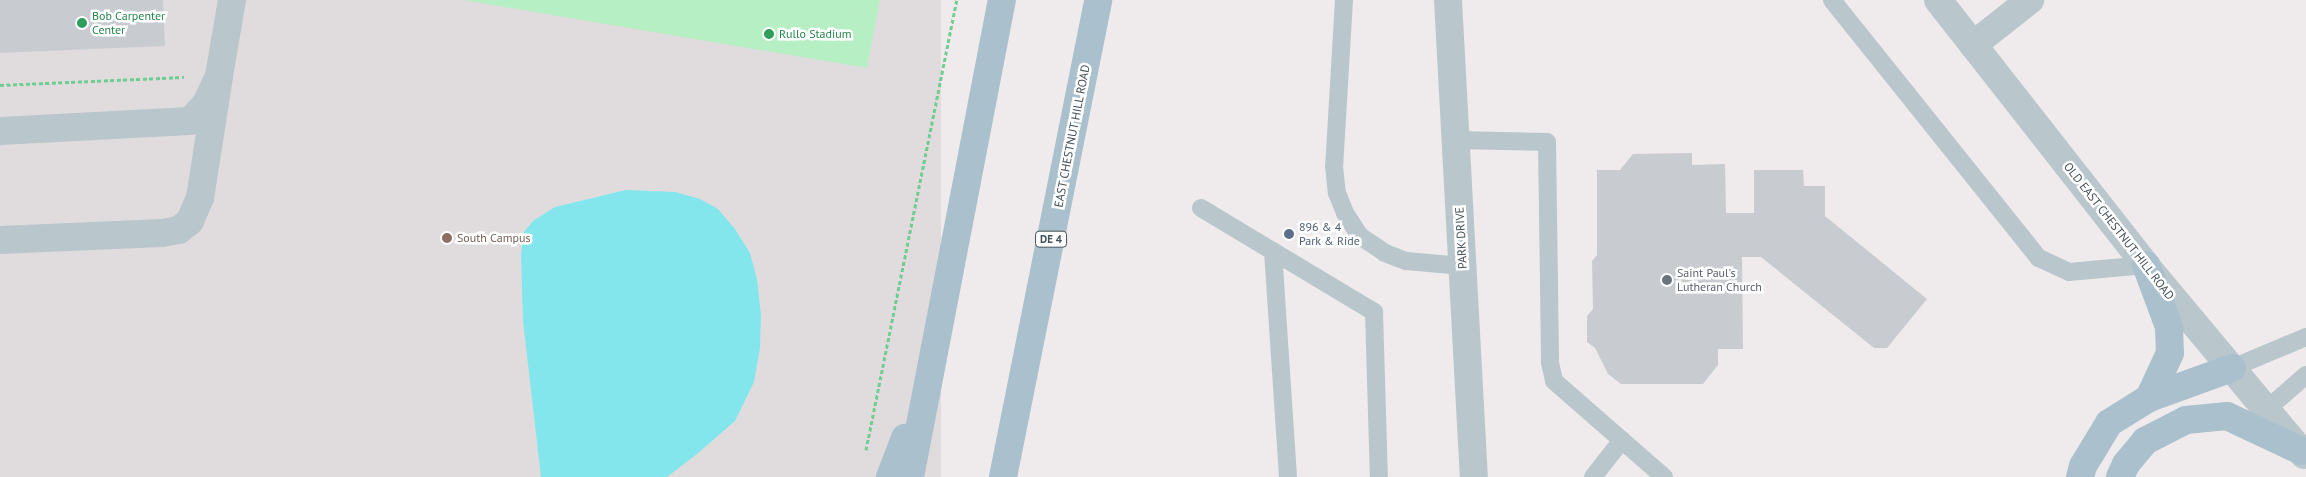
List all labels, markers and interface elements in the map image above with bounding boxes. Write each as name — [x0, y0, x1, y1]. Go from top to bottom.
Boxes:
place label: Bob Carpenter Center — [92, 9, 165, 37]
marker: Bob Carpenter Center — [76, 17, 88, 29]
place label: Rullo Stadium — [779, 27, 851, 41]
marker: Rullo Stadium — [763, 28, 775, 40]
street label: EAST CHESTNUT HILL ROAD — [1051, 63, 1093, 209]
street label: OLD EAST CHESTNUT HILL ROAD — [2060, 159, 2178, 303]
street label: PARK DRIVE — [1452, 206, 1470, 270]
place label: 896 & 4 Park & Ride — [1299, 220, 1360, 248]
marker: 896 & 4 Park & Ride — [1283, 228, 1295, 240]
road number: DE 4 — [1035, 230, 1067, 248]
place label: South Campus — [457, 231, 530, 245]
marker: South Campus — [441, 232, 453, 244]
place label: Saint Paul's Lutheran Church — [1677, 266, 1762, 294]
marker: Saint Paul's Lutheran Church — [1661, 274, 1673, 286]

